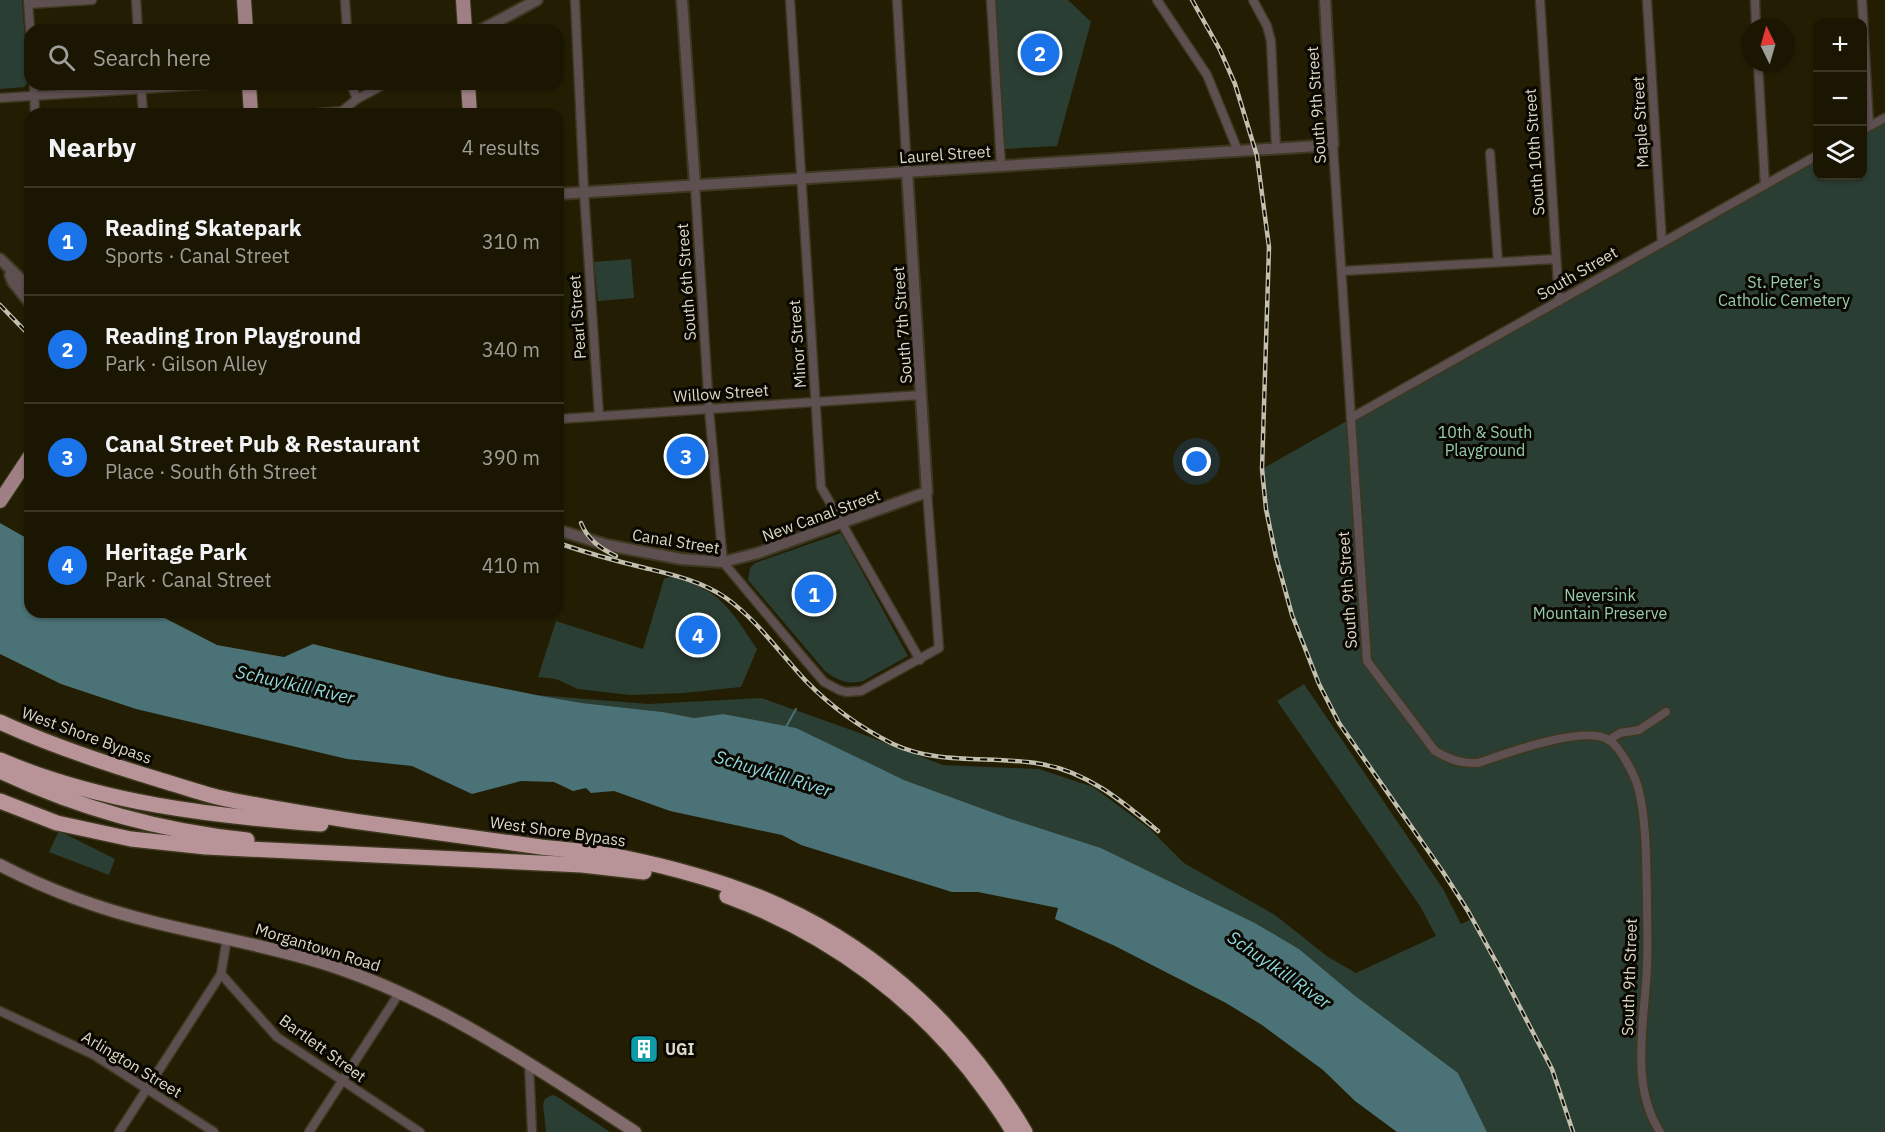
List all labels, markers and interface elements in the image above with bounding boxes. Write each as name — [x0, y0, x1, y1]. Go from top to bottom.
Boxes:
north arrow — [1741, 18, 1795, 72]
map controls — [1813, 18, 1867, 180]
button: + — [1813, 18, 1867, 72]
search box — [24, 24, 564, 90]
pin: 2 — [1020, 31, 1060, 76]
icon: search — [45, 41, 78, 74]
text: Search here — [93, 43, 211, 72]
street label: South 9th Street — [1302, 46, 1330, 164]
button: − — [1813, 72, 1867, 126]
street label: Maple Street — [1628, 76, 1652, 168]
street label: South 10th Street — [1520, 88, 1548, 216]
button: layers — [1813, 126, 1867, 180]
text: Nearby — [48, 130, 136, 164]
text: 4 results — [462, 134, 540, 161]
street label: Laurel Street — [898, 141, 992, 167]
text: Reading Skatepark — [105, 213, 301, 242]
street label: South 6th Street — [672, 223, 700, 341]
text: 1 — [62, 228, 74, 255]
text: 310 m — [482, 228, 540, 255]
text: Sports · Canal Street — [105, 242, 290, 269]
street label: South Street — [1533, 242, 1621, 304]
street label: South 7th Street — [888, 266, 916, 384]
park label: St. Peter's Catholic Cemetery — [1718, 272, 1850, 310]
street label: Pearl Street — [564, 274, 590, 360]
street label: Minor Street — [784, 299, 810, 389]
text: Reading Iron Playground — [105, 321, 361, 350]
text: 2 — [62, 336, 74, 363]
text: 340 m — [482, 336, 540, 363]
text: Park · Gilson Alley — [105, 350, 267, 377]
street label: Willow Street — [673, 380, 769, 406]
park label: 10th & South Playground — [1438, 422, 1532, 460]
text: Canal Street Pub & Restaurant — [105, 429, 420, 458]
pin: 3 — [666, 434, 706, 478]
text: 3 — [62, 444, 74, 471]
text: 390 m — [482, 444, 540, 471]
your location — [1182, 447, 1211, 476]
text: Place · South 6th Street — [105, 458, 317, 485]
street label: New Canal Street — [759, 484, 883, 546]
street label: Canal Street — [631, 524, 721, 558]
street label: South 9th Street — [1333, 531, 1361, 649]
text: Heritage Park — [105, 537, 247, 566]
text: 4 — [62, 552, 74, 579]
text: 410 m — [482, 552, 540, 579]
text: Park · Canal Street — [105, 566, 272, 593]
pin: 1 — [794, 572, 834, 616]
park label: Neversink Mountain Preserve — [1533, 585, 1667, 623]
pin: 4 — [678, 612, 718, 658]
water label: Schuylkill River — [234, 660, 357, 709]
street label: West Shore Bypass — [19, 702, 155, 768]
water label: Schuylkill River — [712, 745, 835, 802]
street label: West Shore Bypass — [489, 812, 627, 850]
street label: Morgantown Road — [253, 918, 383, 976]
street label: South 9th Street — [1617, 918, 1641, 1036]
water label: Schuylkill River — [1223, 926, 1336, 1014]
street label: Bartlett Street — [276, 1010, 370, 1086]
street label: Arlington Street — [78, 1026, 186, 1102]
building icon: UGI — [628, 1033, 660, 1065]
place label: UGI — [665, 1039, 695, 1059]

